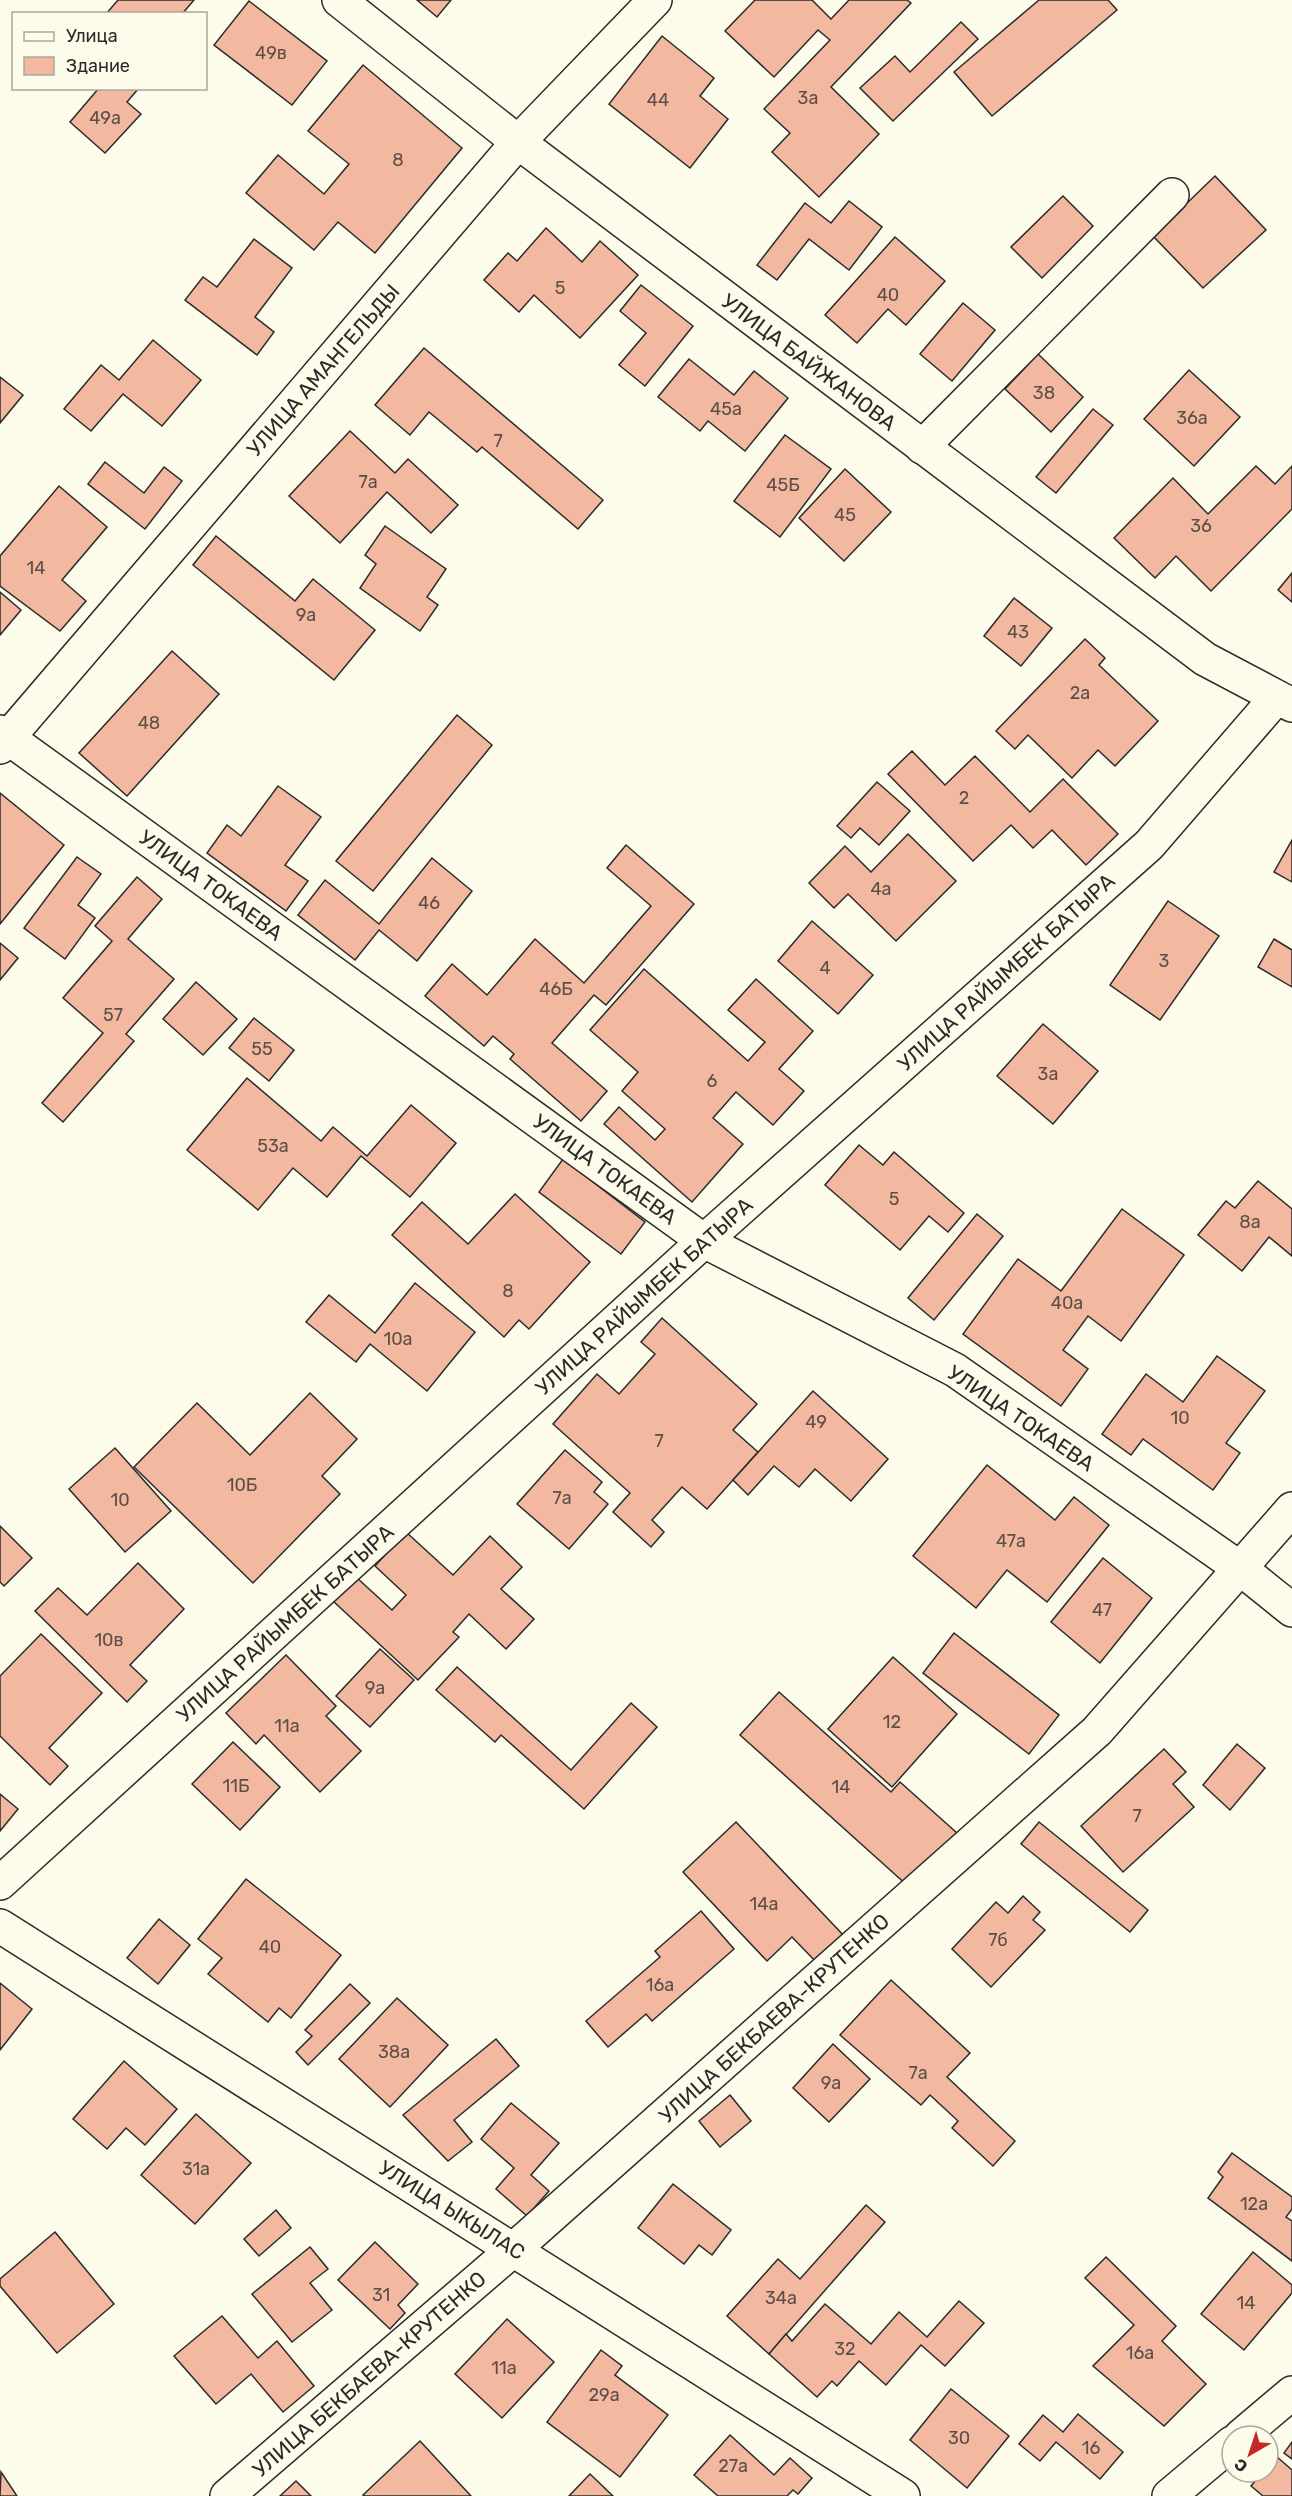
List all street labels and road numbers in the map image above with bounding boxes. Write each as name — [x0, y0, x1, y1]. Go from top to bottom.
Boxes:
street label: УЛИЦА АМАНГЕЛЬДЫ — [241, 279, 405, 461]
street label: УЛИЦА БАЙЖАНОВА — [717, 288, 901, 436]
street label: УЛИЦА ТОКАЕВА — [134, 824, 288, 946]
street label: УЛИЦА РАЙЫМБЕК БАТЫРА — [892, 868, 1120, 1076]
street label: УЛИЦА ТОКАЕВА — [528, 1108, 682, 1230]
street label: УЛИЦА РАЙЫМБЕК БАТЫРА — [530, 1192, 758, 1400]
street label: УЛИЦА ТОКАЕВА — [943, 1360, 1099, 1476]
street label: УЛИЦА РАЙЫМБЕК БАТЫРА — [171, 1519, 399, 1727]
street label: УЛИЦА БЕКБАЕВА-КРУТЕНКО — [654, 1908, 894, 2128]
street label: УЛИЦА ЫКЫЛАС — [374, 2155, 530, 2265]
street label: УЛИЦА БЕКБАЕВА-КРУТЕНКО — [247, 2266, 491, 2482]

